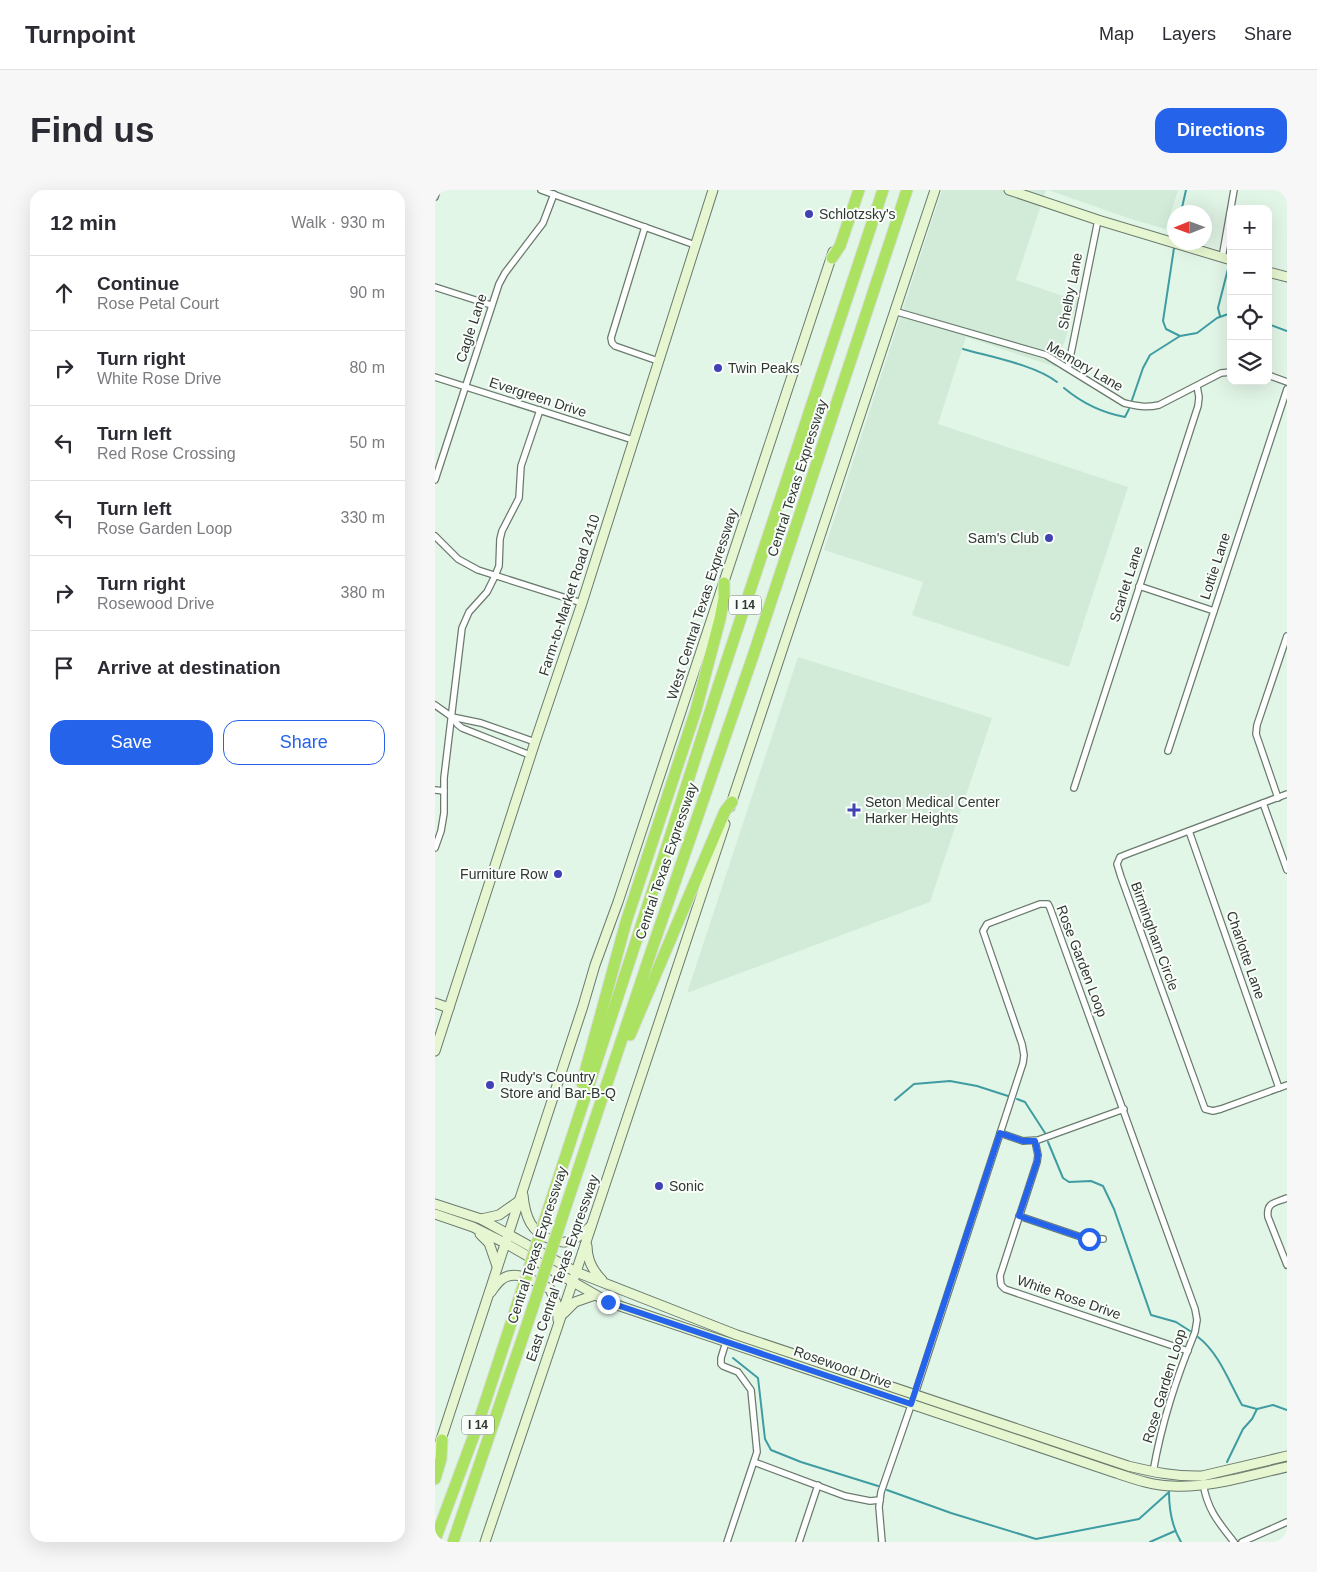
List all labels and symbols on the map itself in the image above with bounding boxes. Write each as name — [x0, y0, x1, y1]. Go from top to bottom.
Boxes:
north arrow — [1167, 205, 1212, 250]
place label: Schlotzsky's — [819, 206, 896, 222]
marker: Schlotzsky's — [803, 208, 815, 220]
street label: Shelby Lane — [1055, 251, 1085, 331]
street label: Cagle Lane — [452, 291, 490, 365]
street label: Memory Lane — [1044, 338, 1126, 394]
place label: Twin Peaks — [728, 360, 800, 376]
marker: Twin Peaks — [712, 362, 724, 374]
street label: Evergreen Drive — [487, 374, 589, 420]
street label: Central Texas Expressway — [764, 397, 830, 559]
street label: West Central Texas Expressway — [663, 506, 741, 702]
street label: Farm-to-Market Road 2410 — [535, 512, 603, 678]
place label: Sam's Club — [968, 530, 1039, 546]
street label: Lottie Lane — [1197, 530, 1233, 601]
marker: Sam's Club — [1043, 532, 1055, 544]
street label: Scarlet Lane — [1106, 544, 1146, 624]
road number: I 14 — [729, 596, 761, 614]
street label: Central Texas Expressway — [632, 781, 700, 941]
place label: Seton Medical Center Harker Heights — [865, 794, 1000, 826]
marker: Seton Medical Center Harker Heights — [847, 803, 861, 817]
place label: Furniture Row — [460, 866, 549, 882]
marker: Furniture Row — [552, 868, 564, 880]
street label: Birmingham Circle — [1128, 880, 1182, 993]
street label: Rose Garden Loop — [1053, 903, 1111, 1019]
street label: Charlotte Lane — [1223, 909, 1269, 1001]
place label: Rudy's Country Store and Bar-B-Q — [500, 1069, 616, 1101]
marker: Rudy's Country Store and Bar-B-Q — [484, 1079, 496, 1091]
street label: Central Texas Expressway — [504, 1164, 570, 1326]
street label: East Central Texas Expressway — [522, 1172, 602, 1364]
place label: Sonic — [669, 1178, 704, 1194]
marker: Sonic — [653, 1180, 665, 1192]
route start — [1078, 1228, 1101, 1251]
street label: White Rose Drive — [1015, 1272, 1123, 1322]
route end — [597, 1291, 620, 1314]
street label: Rose Garden Loop — [1139, 1327, 1189, 1445]
street label: Rosewood Drive — [792, 1343, 894, 1391]
road number: I 14 — [462, 1416, 494, 1434]

